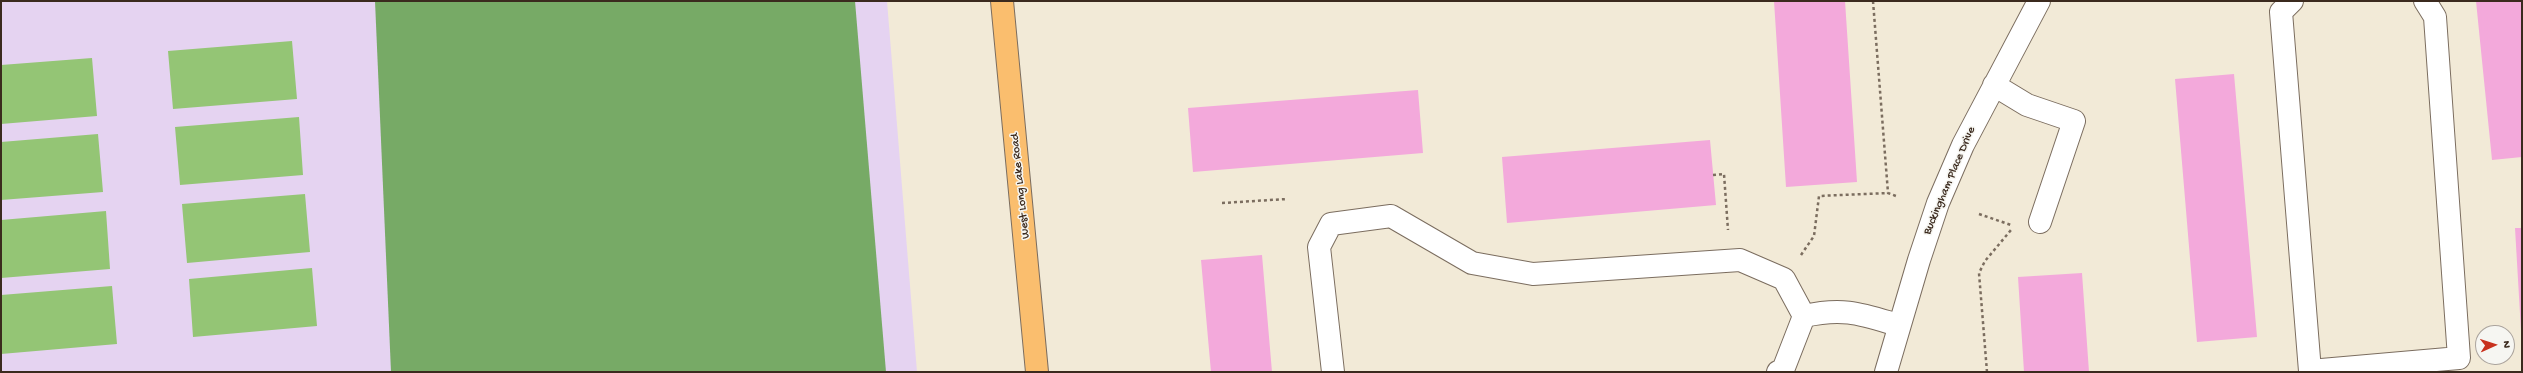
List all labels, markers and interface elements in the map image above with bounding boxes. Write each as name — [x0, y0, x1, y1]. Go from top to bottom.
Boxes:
street label: Buckingham Place Drive — [1921, 125, 1979, 237]
street label: West Long Lake Road — [1008, 132, 1034, 240]
north arrow — [2475, 325, 2515, 365]
text: N — [2500, 341, 2512, 348]

